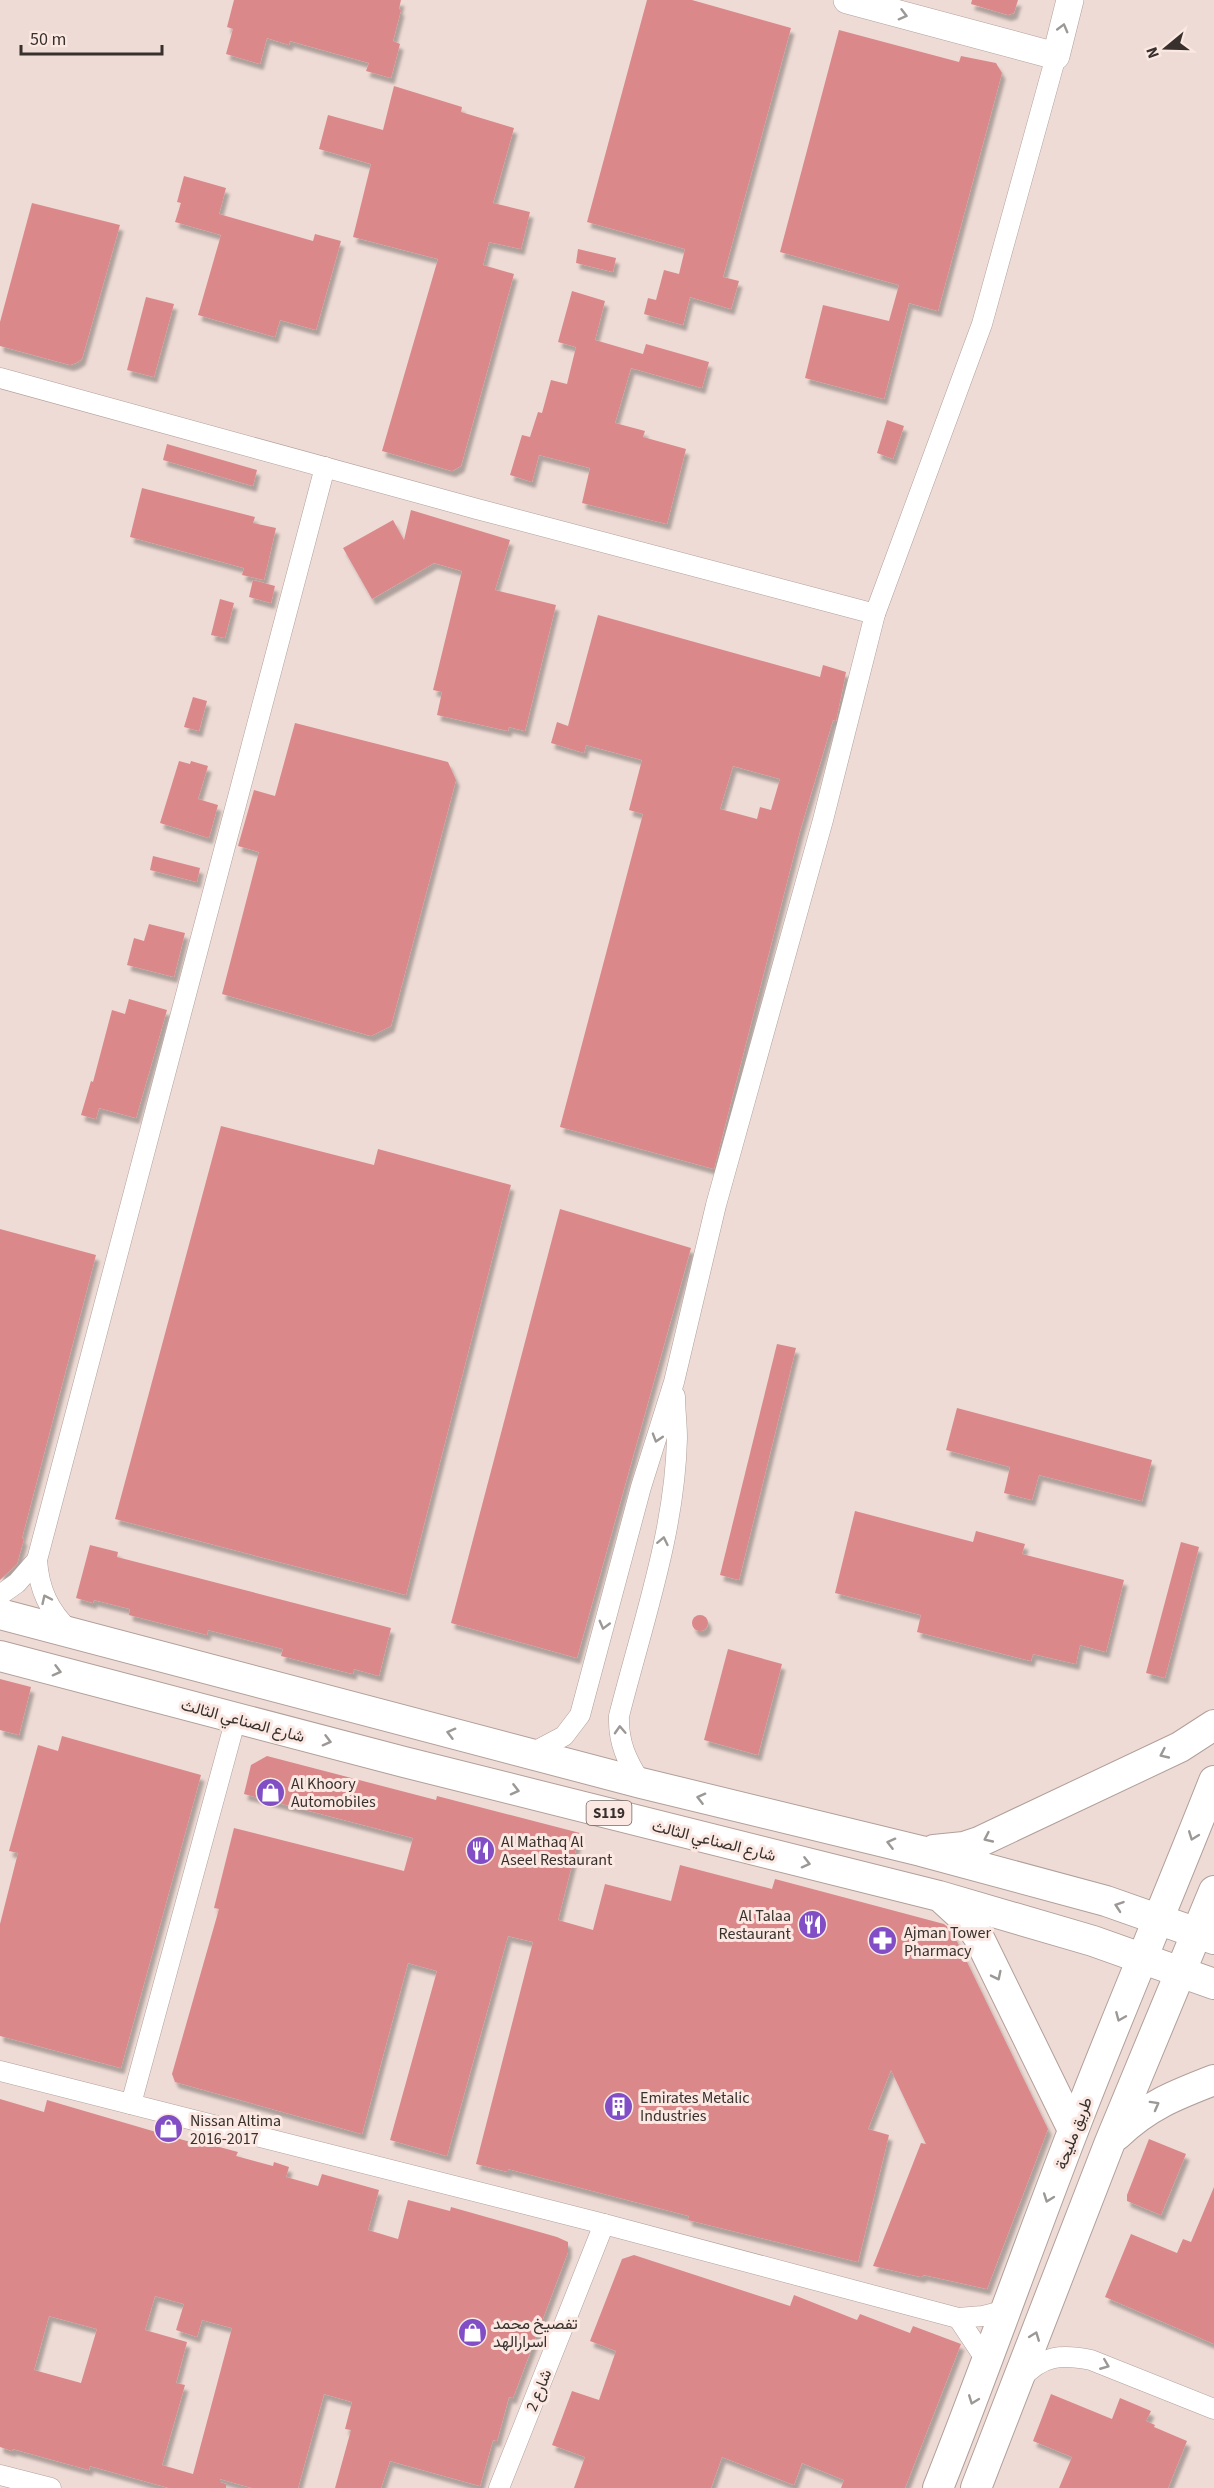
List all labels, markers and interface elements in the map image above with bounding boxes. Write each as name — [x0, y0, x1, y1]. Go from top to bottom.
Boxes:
one-way arrow — [897, 8, 908, 20]
scale bar — [21, 18, 162, 56]
north arrow — [1136, 18, 1196, 78]
one-way arrow — [1056, 23, 1069, 33]
text: 50 m — [30, 27, 66, 52]
text: N — [1141, 44, 1165, 61]
one-way arrow — [652, 1432, 664, 1443]
one-way arrow — [656, 1536, 669, 1546]
one-way arrow — [41, 1595, 53, 1606]
one-way arrow — [599, 1619, 611, 1630]
one-way arrow — [51, 1664, 61, 1676]
street label: شارع الصناعي الثالث — [178, 1694, 307, 1750]
one-way arrow — [613, 1725, 626, 1734]
one-way arrow — [446, 1728, 457, 1740]
one-way arrow — [321, 1734, 331, 1747]
one-way arrow — [1159, 1747, 1170, 1759]
place label: Al Khoory Automobiles — [291, 1773, 376, 1813]
shop icon: Al Khoory Automobiles — [254, 1776, 286, 1808]
one-way arrow — [510, 1782, 520, 1795]
one-way arrow — [696, 1792, 706, 1805]
road number: S119 — [586, 1801, 632, 1825]
street label: شارع الصناعي الثالث — [649, 1815, 778, 1869]
one-way arrow — [983, 1830, 994, 1842]
one-way arrow — [1188, 1830, 1200, 1841]
place label: Al Mathaq Al Aseel Restaurant — [501, 1831, 613, 1871]
restaurant icon: Al Mathaq Al Aseel Restaurant — [464, 1834, 496, 1866]
one-way arrow — [886, 1838, 896, 1851]
one-way arrow — [801, 1855, 811, 1868]
one-way arrow — [1114, 1900, 1125, 1913]
place label: Al Talaa Restaurant — [719, 1905, 792, 1945]
restaurant icon: Al Talaa Restaurant — [796, 1908, 828, 1940]
place label: Ajman Tower Pharmacy — [904, 1922, 991, 1962]
pharmacy icon: Ajman Tower Pharmacy — [867, 1925, 899, 1957]
one-way arrow — [990, 1969, 1002, 1980]
one-way arrow — [1115, 2011, 1127, 2022]
place label: Emirates Metalic Industries — [640, 2087, 750, 2127]
building icon: Emirates Metalic Industries — [603, 2090, 635, 2122]
street label: طريق مليحة — [1050, 2094, 1098, 2173]
one-way arrow — [1149, 2101, 1159, 2112]
place label: Nissan Altima 2016-2017 — [190, 2110, 281, 2150]
shop icon: Nissan Altima 2016-2017 — [153, 2113, 185, 2145]
one-way arrow — [1043, 2192, 1056, 2203]
place label: تفصيخ محمد اسرارالهد — [493, 2313, 578, 2353]
shop icon: تفصيخ محمد اسرارالهد — [456, 2316, 488, 2348]
one-way arrow — [1028, 2331, 1040, 2342]
one-way arrow — [1099, 2358, 1110, 2370]
street label: شارع 2 — [521, 2366, 557, 2415]
one-way arrow — [968, 2394, 980, 2405]

